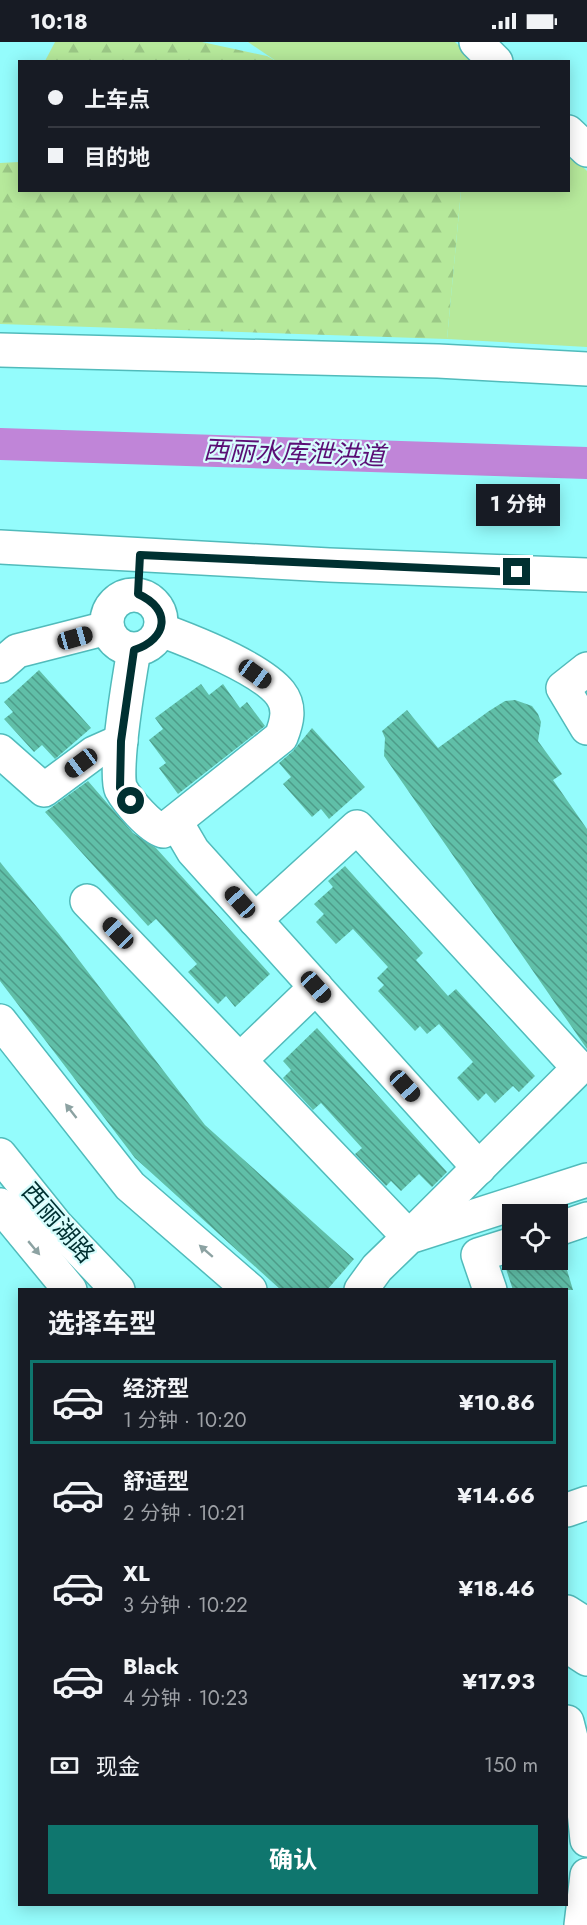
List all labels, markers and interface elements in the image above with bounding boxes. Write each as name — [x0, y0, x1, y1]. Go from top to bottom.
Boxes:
text: 10:18 — [30, 5, 88, 37]
text: 上车点 — [84, 83, 150, 115]
text: 目的地 — [84, 141, 150, 173]
water label: 西丽水库泄洪道 — [202, 431, 390, 475]
callout: 1 分钟 — [475, 485, 559, 527]
text: 1 分钟 — [490, 490, 546, 519]
route end — [503, 558, 530, 585]
car — [55, 624, 95, 652]
car — [235, 656, 275, 692]
car — [61, 745, 101, 781]
route start — [117, 787, 144, 814]
car — [221, 883, 259, 921]
car — [99, 914, 137, 952]
car — [297, 968, 335, 1006]
car — [386, 1067, 424, 1105]
one-way arrow — [65, 1103, 78, 1119]
street label: 西丽湖路 — [14, 1175, 103, 1270]
map controls — [502, 1204, 568, 1270]
button: locate — [502, 1204, 568, 1270]
one-way arrow — [28, 1240, 41, 1256]
one-way arrow — [198, 1245, 213, 1258]
text: 选择车型 — [48, 1304, 156, 1343]
text: 经济型 — [123, 1372, 189, 1404]
icon: car — [51, 1375, 105, 1429]
text: ¥10.86 — [459, 1386, 535, 1418]
text: 1 分钟 · 10:20 — [123, 1406, 246, 1435]
text: 舒适型 — [123, 1465, 189, 1497]
icon: car — [51, 1468, 105, 1522]
text: ¥14.66 — [457, 1479, 535, 1511]
text: 2 分钟 · 10:21 — [123, 1499, 246, 1528]
text: XL — [123, 1557, 150, 1589]
icon: car — [51, 1561, 105, 1615]
text: ¥18.46 — [458, 1572, 535, 1604]
text: 3 分钟 · 10:22 — [123, 1591, 248, 1620]
text: Black — [123, 1650, 179, 1682]
icon: car — [51, 1654, 105, 1708]
text: ¥17.93 — [463, 1665, 535, 1697]
text: 4 分钟 · 10:23 — [123, 1684, 248, 1713]
icon: cash — [48, 1749, 81, 1782]
text: 现金 — [96, 1750, 140, 1782]
text: 150 m — [484, 1751, 538, 1780]
button: 确认 — [48, 1825, 538, 1894]

